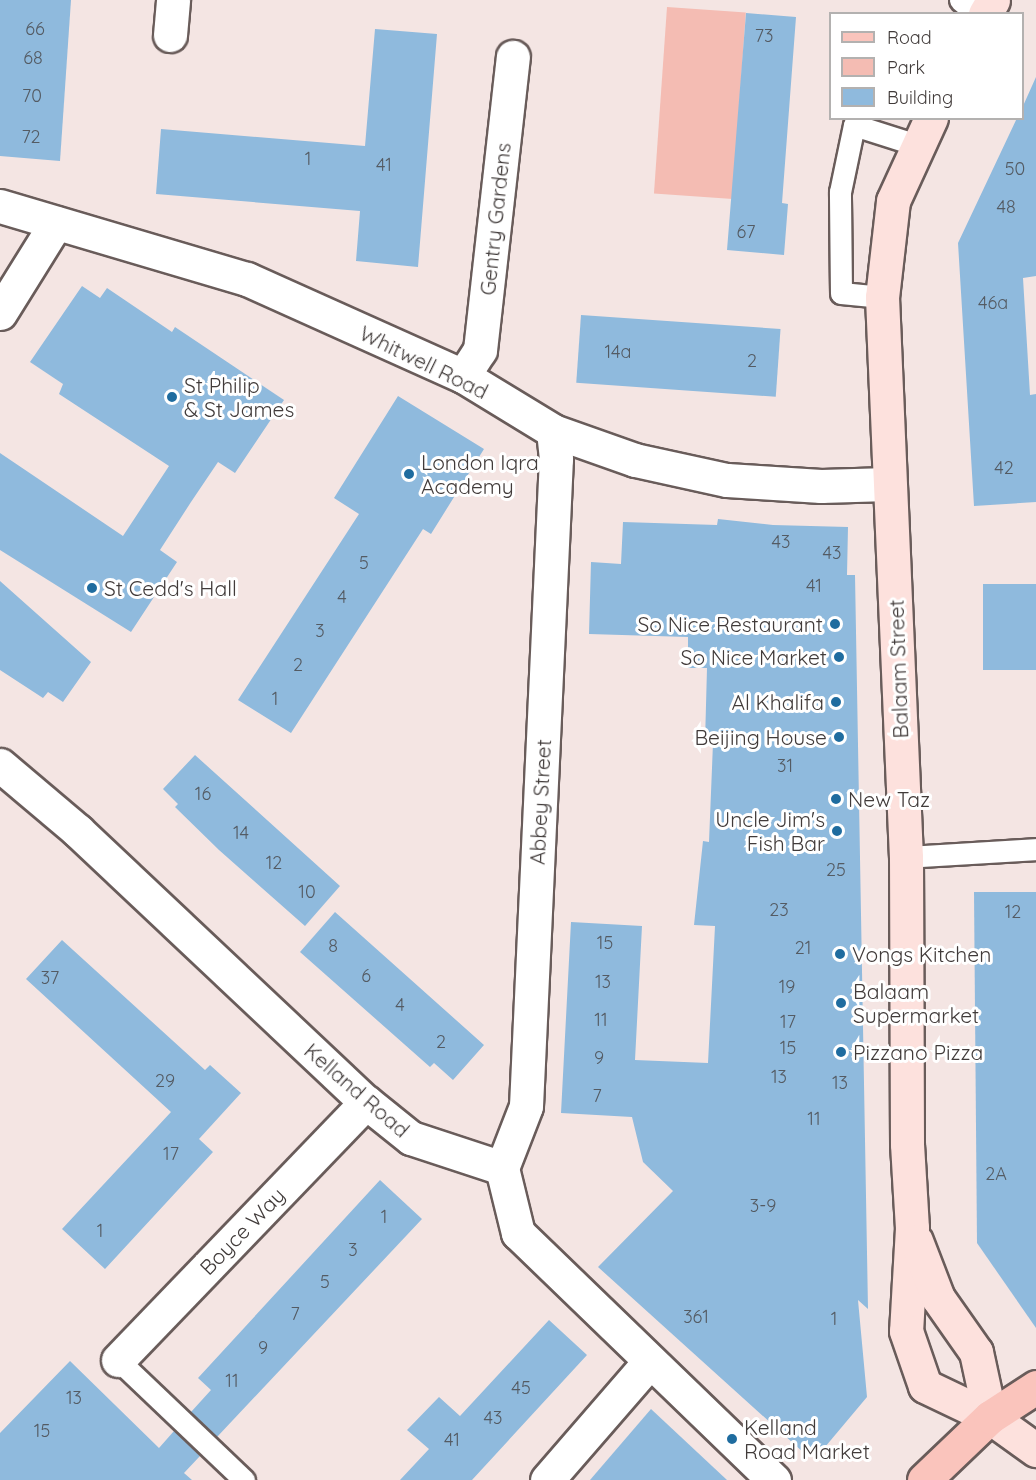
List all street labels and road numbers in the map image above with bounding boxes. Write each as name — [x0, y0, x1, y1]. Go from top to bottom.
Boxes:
street label: Gentry Gardens — [474, 141, 516, 297]
street label: Whitwell Road — [356, 320, 492, 404]
street label: Balaam Street — [883, 599, 913, 739]
street label: Abbey Street — [524, 739, 556, 865]
street label: Kelland Road — [299, 1038, 415, 1142]
street label: Boyce Way — [194, 1182, 290, 1280]

